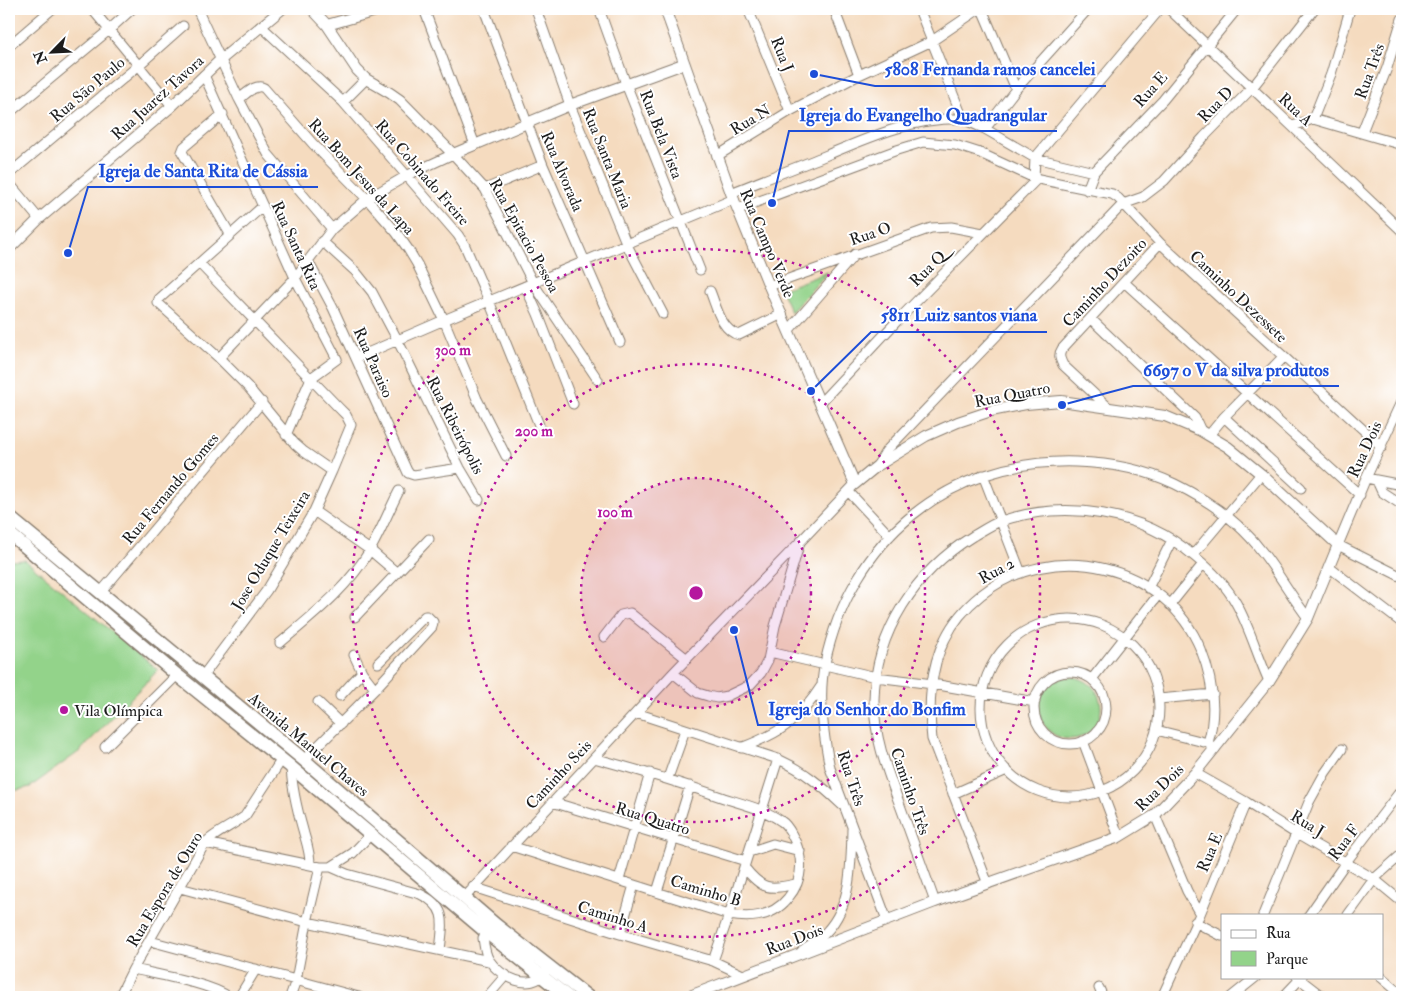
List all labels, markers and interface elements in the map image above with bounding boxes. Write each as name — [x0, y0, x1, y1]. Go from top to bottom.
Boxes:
north arrow — [28, 28, 78, 78]
street label: Rua J — [765, 34, 798, 76]
street label: Rua Três — [1351, 41, 1389, 102]
text: N — [30, 47, 51, 67]
street label: Rua Juarez Tavora — [107, 51, 209, 145]
street label: Rua São Paulo — [46, 52, 129, 127]
callout: 5808 Fernanda ramos cancelei — [875, 53, 1106, 86]
text: 5808 Fernanda ramos cancelei — [884, 58, 1096, 81]
street label: Rua E — [1130, 68, 1172, 112]
street label: Rua D — [1194, 82, 1238, 127]
street label: Rua Bela Vista — [635, 87, 687, 182]
street label: Rua A — [1274, 89, 1317, 131]
callout: Igreja do Evangelho Quadrangular — [789, 98, 1057, 131]
street label: Rua N — [727, 100, 775, 140]
text: Igreja do Evangelho Quadrangular — [799, 104, 1047, 127]
street label: Rua Santa Maria — [578, 105, 637, 212]
street label: Rua Bom Jesus da Lapa — [303, 114, 419, 240]
street label: Rua Cobinado Freire — [371, 116, 474, 230]
street label: Rua Alvorada — [536, 128, 588, 215]
callout: Igreja de Santa Rita de Cássia — [88, 154, 318, 187]
text: Igreja de Santa Rita de Cássia — [98, 160, 308, 183]
street label: Rua Epitacio Pessoa — [484, 175, 564, 297]
street label: Rua Campo Verde — [734, 186, 799, 302]
street label: Rua Santa Rita — [267, 198, 326, 293]
street label: Rua O — [847, 218, 894, 250]
street label: Caminho Dezoito — [1058, 234, 1151, 331]
street label: Rua Q — [905, 239, 957, 291]
street label: Caminho Dezessete — [1185, 246, 1292, 347]
callout: 5811 Luiz santos viana — [871, 299, 1047, 332]
text: 5811 Luiz santos viana — [881, 304, 1038, 327]
street label: Rua Paraiso — [349, 324, 398, 401]
text: 300 m — [435, 341, 471, 360]
callout: 6697 o V da silva produtos — [1133, 353, 1339, 386]
text: 6697 o V da silva produtos — [1143, 359, 1329, 382]
street label: Rua Ribeirópolis — [421, 373, 488, 478]
street label: Rua Quatro — [973, 378, 1052, 412]
street label: Rua Dois — [1343, 418, 1387, 481]
text: 200 m — [515, 422, 553, 441]
street label: Rua Fernando Gomes — [118, 429, 223, 548]
street label: Jose Oduque Teixeira — [227, 487, 316, 616]
text: 100 m — [597, 503, 633, 522]
street label: Rua 2 — [975, 553, 1018, 589]
centre of rings — [687, 584, 705, 602]
street label: Avenida Manuel Chaves — [243, 688, 373, 801]
callout: Igreja do Senhor do Bonfim — [758, 692, 975, 725]
text: Igreja do Senhor do Bonfim — [768, 698, 967, 721]
place label: Vila Olímpica — [74, 701, 163, 722]
marker: Vila Olímpica — [58, 704, 70, 716]
street label: Caminho Seis — [521, 736, 596, 814]
street label: Caminho Três — [886, 745, 934, 838]
street label: Rua Três — [833, 748, 869, 809]
street label: Rua Dois — [1131, 760, 1188, 816]
street label: Rua Quatro — [613, 798, 693, 840]
street label: Rua J — [1286, 806, 1328, 843]
street label: Rua F — [1324, 821, 1364, 864]
street label: Rua Espora de Ouro — [123, 828, 208, 951]
street label: Rua E — [1193, 830, 1227, 875]
street label: Caminho B — [668, 871, 744, 911]
street label: Caminho A — [575, 897, 650, 937]
legend — [1221, 914, 1384, 978]
street label: Rua Dois — [763, 920, 826, 960]
text: Rua — [1266, 924, 1291, 943]
text: Parque — [1266, 950, 1308, 969]

